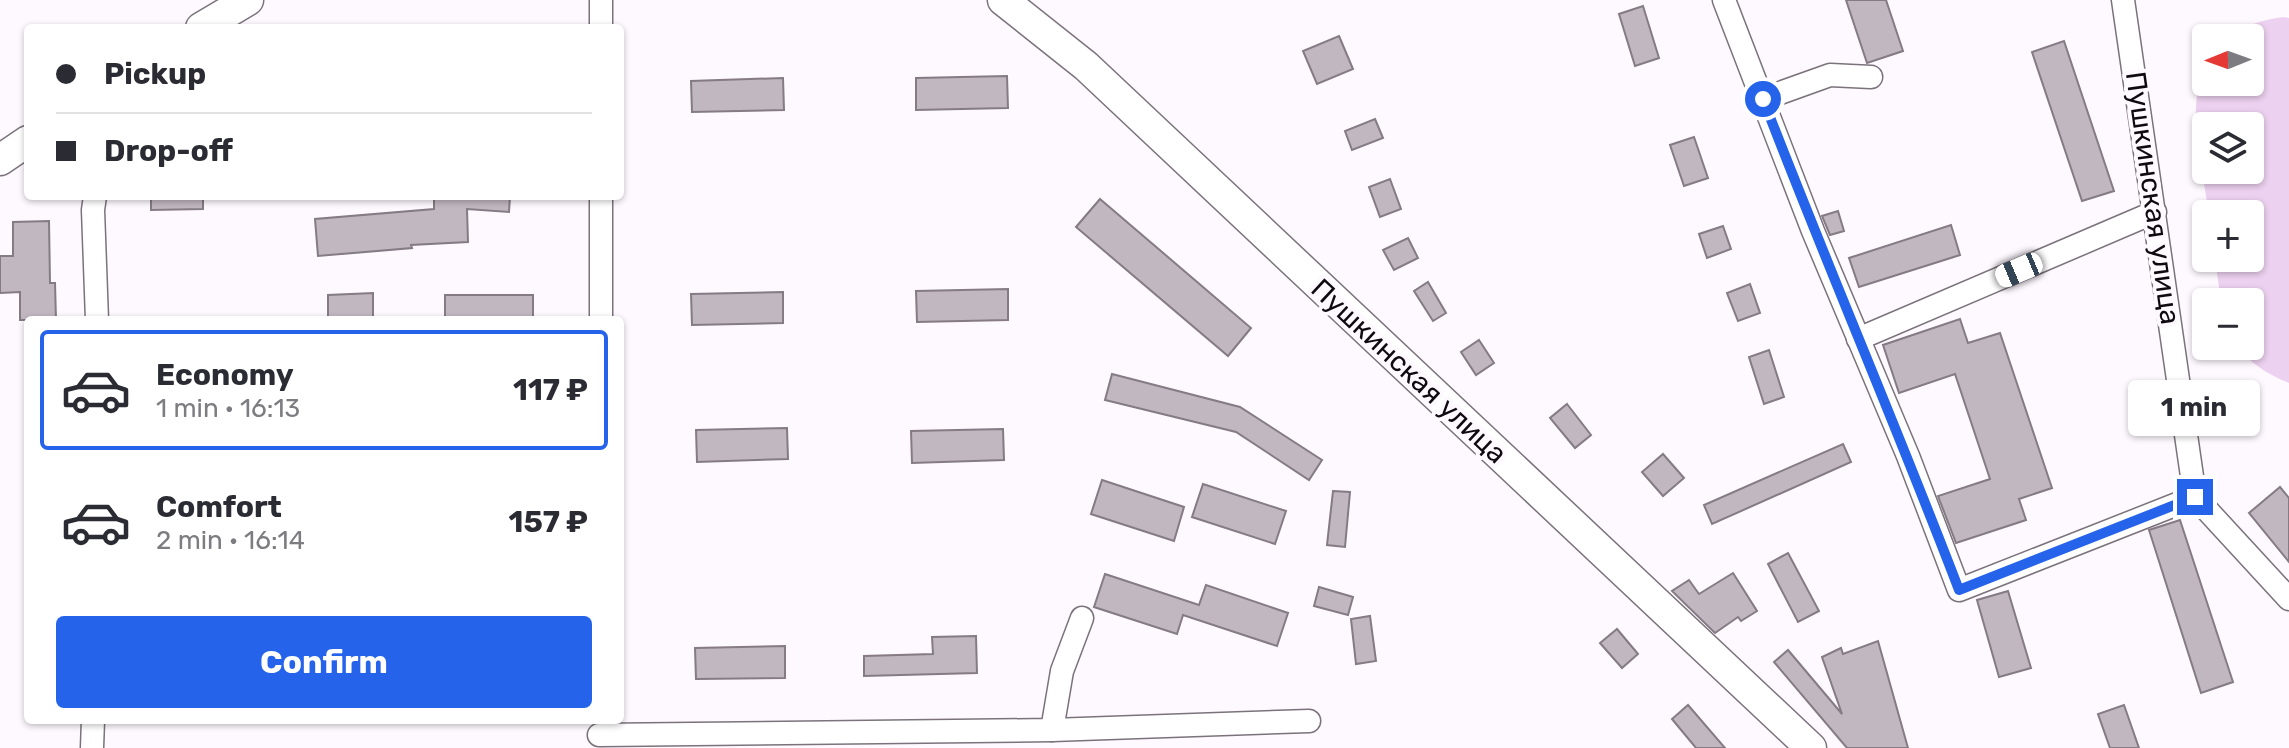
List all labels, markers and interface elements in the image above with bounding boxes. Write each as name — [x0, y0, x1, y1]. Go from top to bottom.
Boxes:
north arrow — [2192, 24, 2264, 96]
map controls — [2192, 24, 2264, 360]
text: Pickup — [104, 56, 206, 92]
street label: Пушкинская улица — [2119, 69, 2187, 327]
route start — [1745, 81, 1781, 117]
button: layers — [2192, 112, 2264, 184]
text: Drop-off — [104, 133, 233, 169]
button: + — [2192, 200, 2264, 272]
car — [1992, 250, 2046, 290]
street label: Пушкинская улица — [1304, 272, 1514, 470]
button: − — [2192, 288, 2264, 360]
icon: car — [60, 354, 132, 426]
text: Economy — [156, 357, 294, 393]
text: 117 ₽ — [513, 372, 588, 408]
callout: 1 min — [2129, 381, 2261, 437]
text: 1 min — [2161, 392, 2227, 423]
text: 1 min · 16:13 — [156, 393, 300, 424]
route end — [2177, 479, 2213, 515]
icon: car — [60, 486, 132, 558]
text: Comfort — [156, 489, 282, 525]
text: 157 ₽ — [509, 504, 588, 540]
text: 2 min · 16:14 — [156, 525, 305, 556]
button: Confirm — [56, 616, 592, 708]

